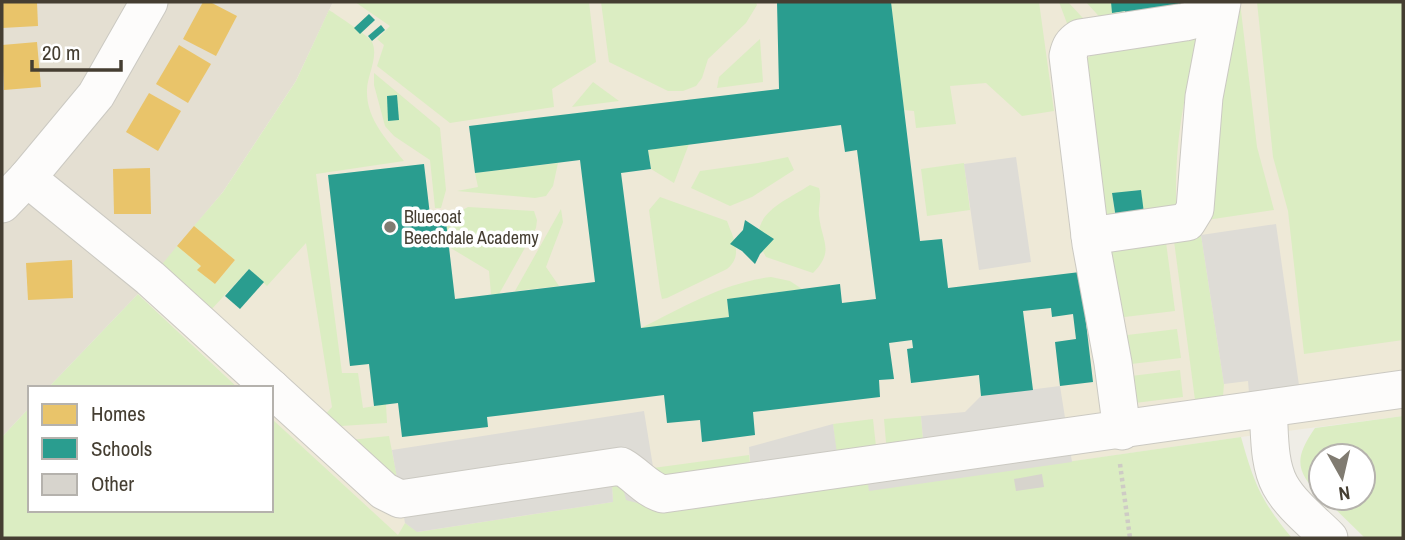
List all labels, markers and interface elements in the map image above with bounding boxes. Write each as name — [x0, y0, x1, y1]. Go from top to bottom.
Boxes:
scale bar — [32, 28, 121, 72]
text: 20 m — [42, 38, 80, 67]
place label: Bluecoat Beechdale Academy — [404, 204, 539, 250]
marker: Bluecoat Beechdale Academy — [382, 219, 398, 235]
legend — [28, 386, 273, 512]
text: Homes — [91, 399, 146, 428]
text: Schools — [91, 434, 152, 463]
north arrow — [1307, 442, 1377, 512]
text: Other — [91, 469, 134, 498]
text: N — [1337, 480, 1352, 507]

